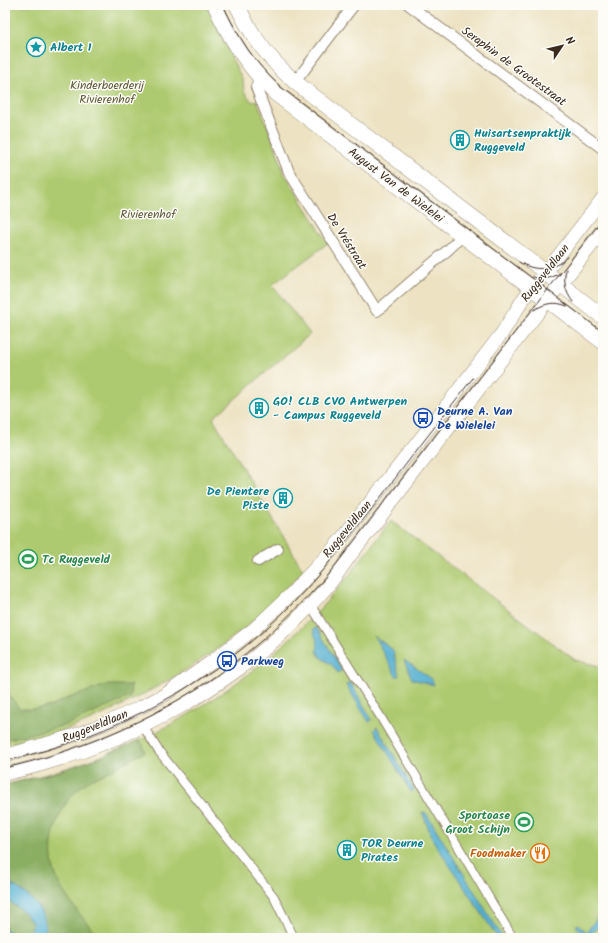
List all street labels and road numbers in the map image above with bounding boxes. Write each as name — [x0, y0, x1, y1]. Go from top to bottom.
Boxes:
street label: Seraphin de Grootestraat — [457, 22, 570, 111]
street label: August Van de Wielelei — [344, 143, 449, 228]
street label: De Vréstraat — [322, 209, 372, 273]
street label: Ruggeveldlaan — [516, 240, 574, 307]
street label: Ruggeveldlaan — [318, 496, 377, 562]
street label: Ruggeveldlaan — [59, 705, 131, 748]

